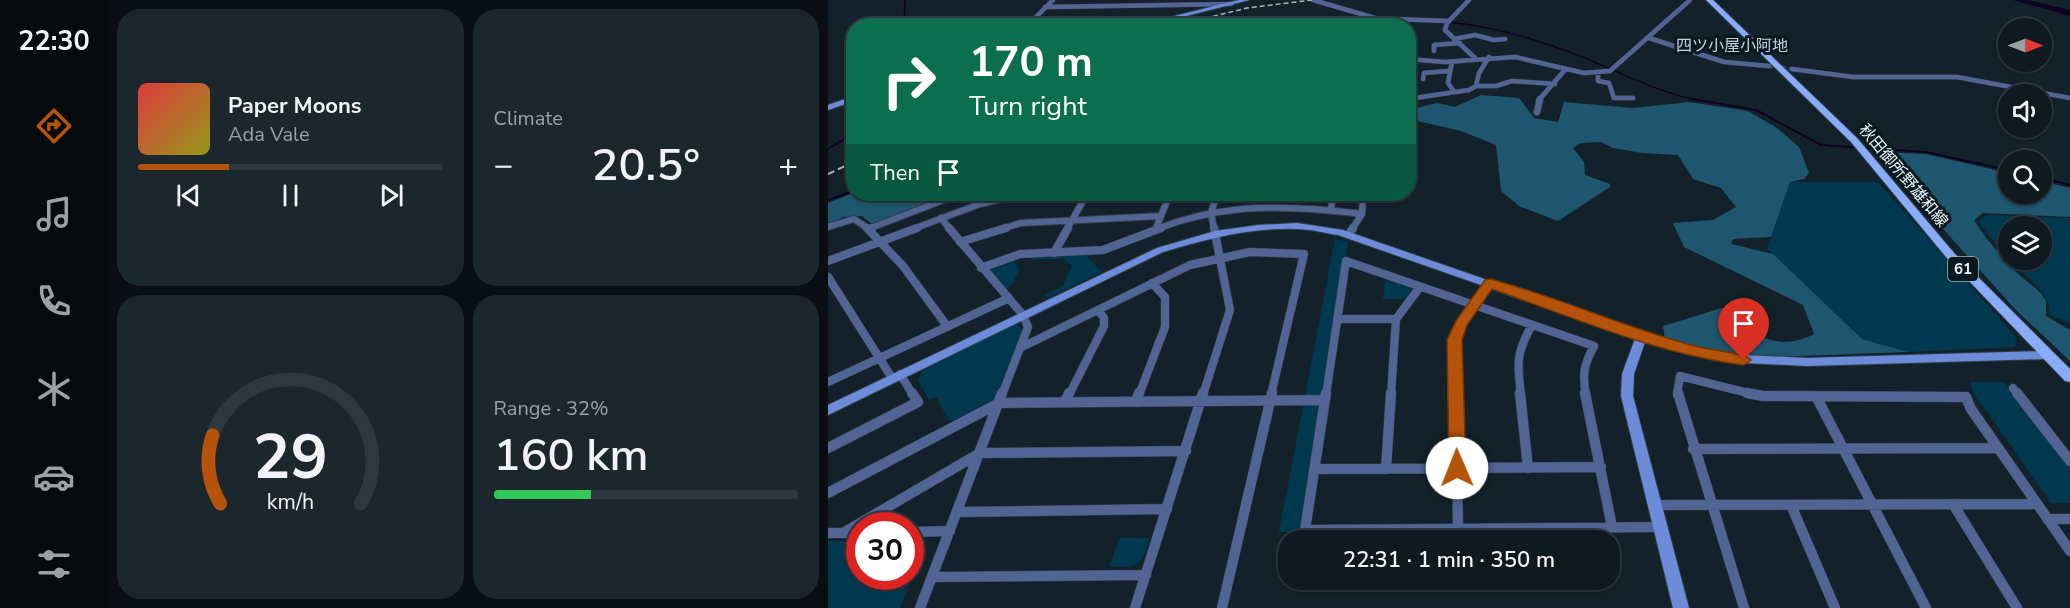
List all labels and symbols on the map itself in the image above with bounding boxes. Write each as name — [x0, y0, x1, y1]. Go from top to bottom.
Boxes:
north arrow — [1998, 18, 2052, 72]
district label: 四ツ小屋小阿地 — [1676, 35, 1788, 57]
street label: 秋田御所野雄和線 — [1854, 120, 1953, 232]
road number: 61 — [1948, 257, 1978, 281]
pin — [1718, 298, 1769, 360]
position arrow — [1425, 436, 1489, 500]
speed limit sign: 30 — [846, 512, 924, 590]

